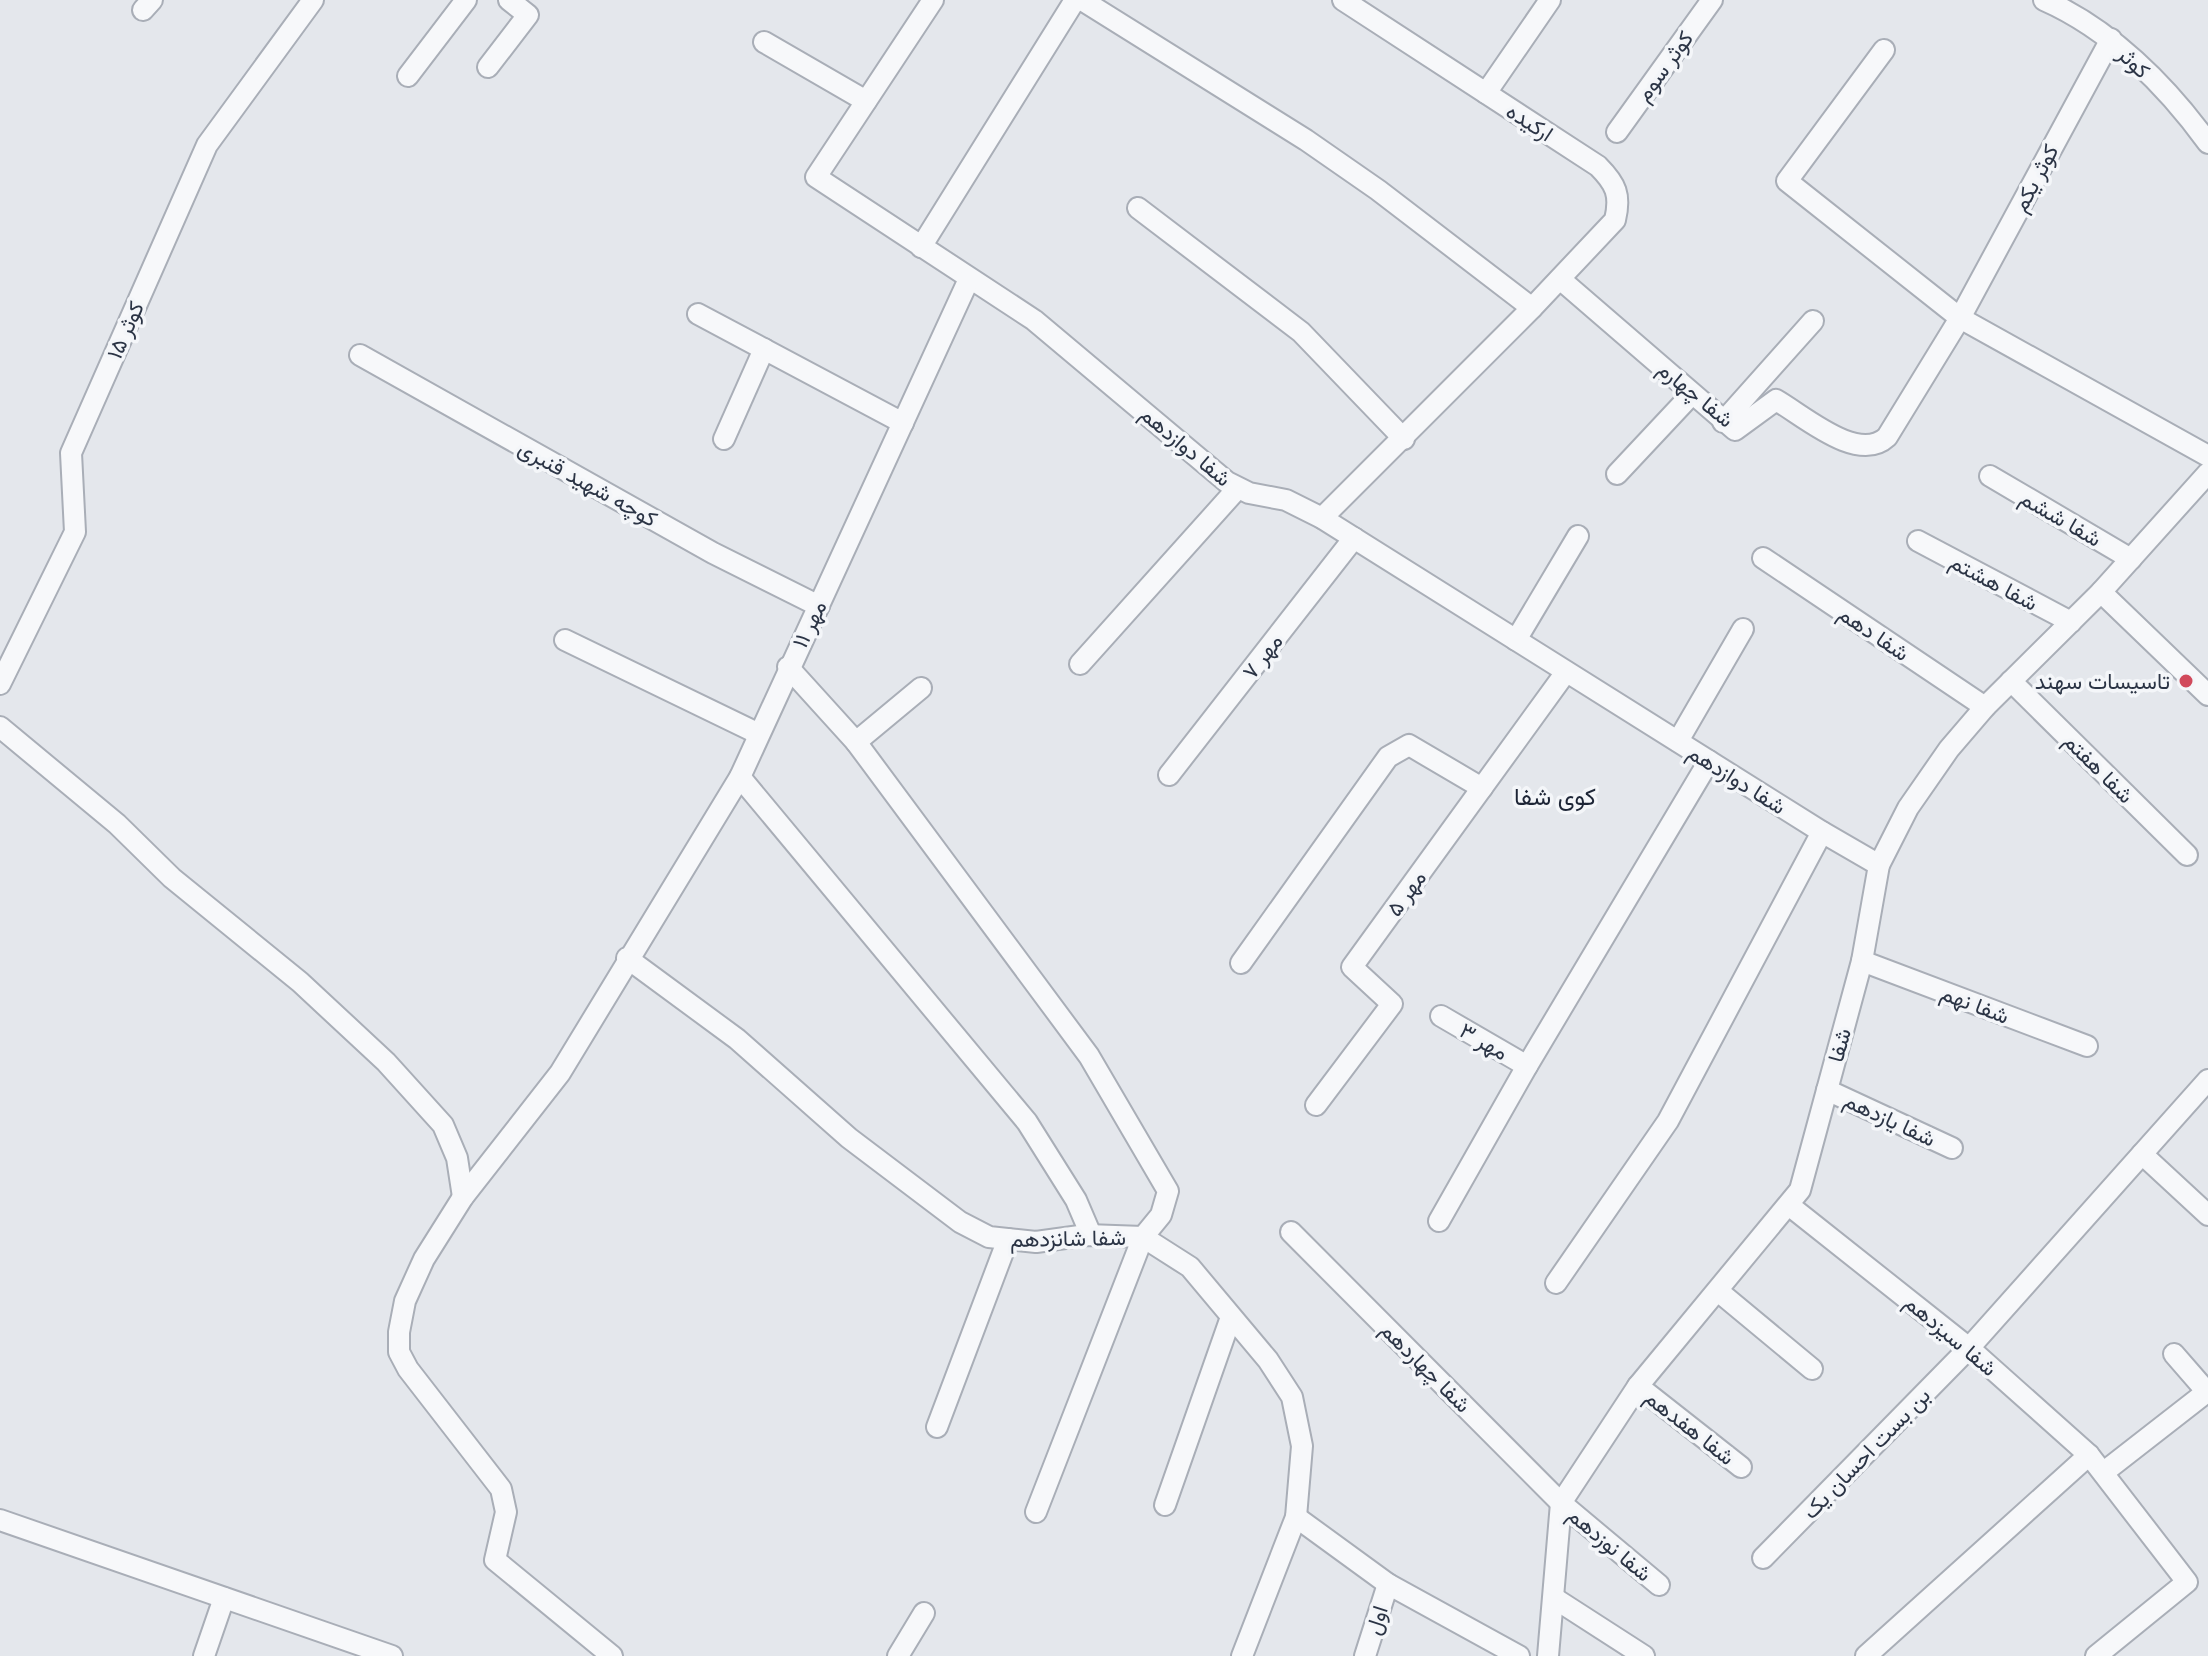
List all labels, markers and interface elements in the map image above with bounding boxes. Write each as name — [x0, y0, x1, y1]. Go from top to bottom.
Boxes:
street label: کوثر سوم — [1628, 24, 1701, 108]
street label: کوثر — [2110, 38, 2157, 86]
street label: ارکیده — [1500, 96, 1559, 149]
street label: کوثر یکم — [2005, 139, 2066, 218]
street label: کوثر ۱۵ — [99, 296, 152, 364]
street label: شفا چهارم — [1651, 354, 1741, 435]
street label: شفا دوازدهم — [1133, 399, 1238, 494]
street label: کوچه شهید قنبری — [513, 432, 663, 535]
street label: شفا ششم — [2014, 483, 2107, 554]
street label: شفا هشتم — [1944, 546, 2043, 619]
street label: مهر ۱۱ — [785, 595, 834, 653]
street label: شفا دهم — [1832, 598, 1915, 669]
street label: مهر ۷ — [1235, 627, 1290, 686]
place label: تاسیسات سهند — [2035, 666, 2170, 697]
marker: تاسیسات سهند — [2177, 672, 2195, 690]
street label: شفا هفتم — [2057, 726, 2141, 810]
street label: شفا دوازدهم — [1681, 737, 1792, 822]
district label: کوی شفا — [1514, 780, 1596, 813]
street label: مهر ۵ — [1379, 864, 1434, 923]
street label: شفا نهم — [1936, 977, 2014, 1032]
street label: مهر ۳ — [1454, 1015, 1514, 1068]
street label: شفا — [1820, 1025, 1859, 1066]
street label: شفا یازدهم — [1839, 1085, 1941, 1154]
street label: شفا شانزدهم — [1010, 1222, 1126, 1255]
street label: شفا سیزدهم — [1898, 1287, 2004, 1383]
street label: شفا چهاردهم — [1373, 1315, 1478, 1420]
street label: بن بست احسان یک — [1795, 1381, 1937, 1526]
street label: شفا هفدهم — [1638, 1382, 1741, 1473]
street label: شفا نوزدهم — [1561, 1500, 1659, 1589]
street label: اول — [1357, 1602, 1396, 1639]

